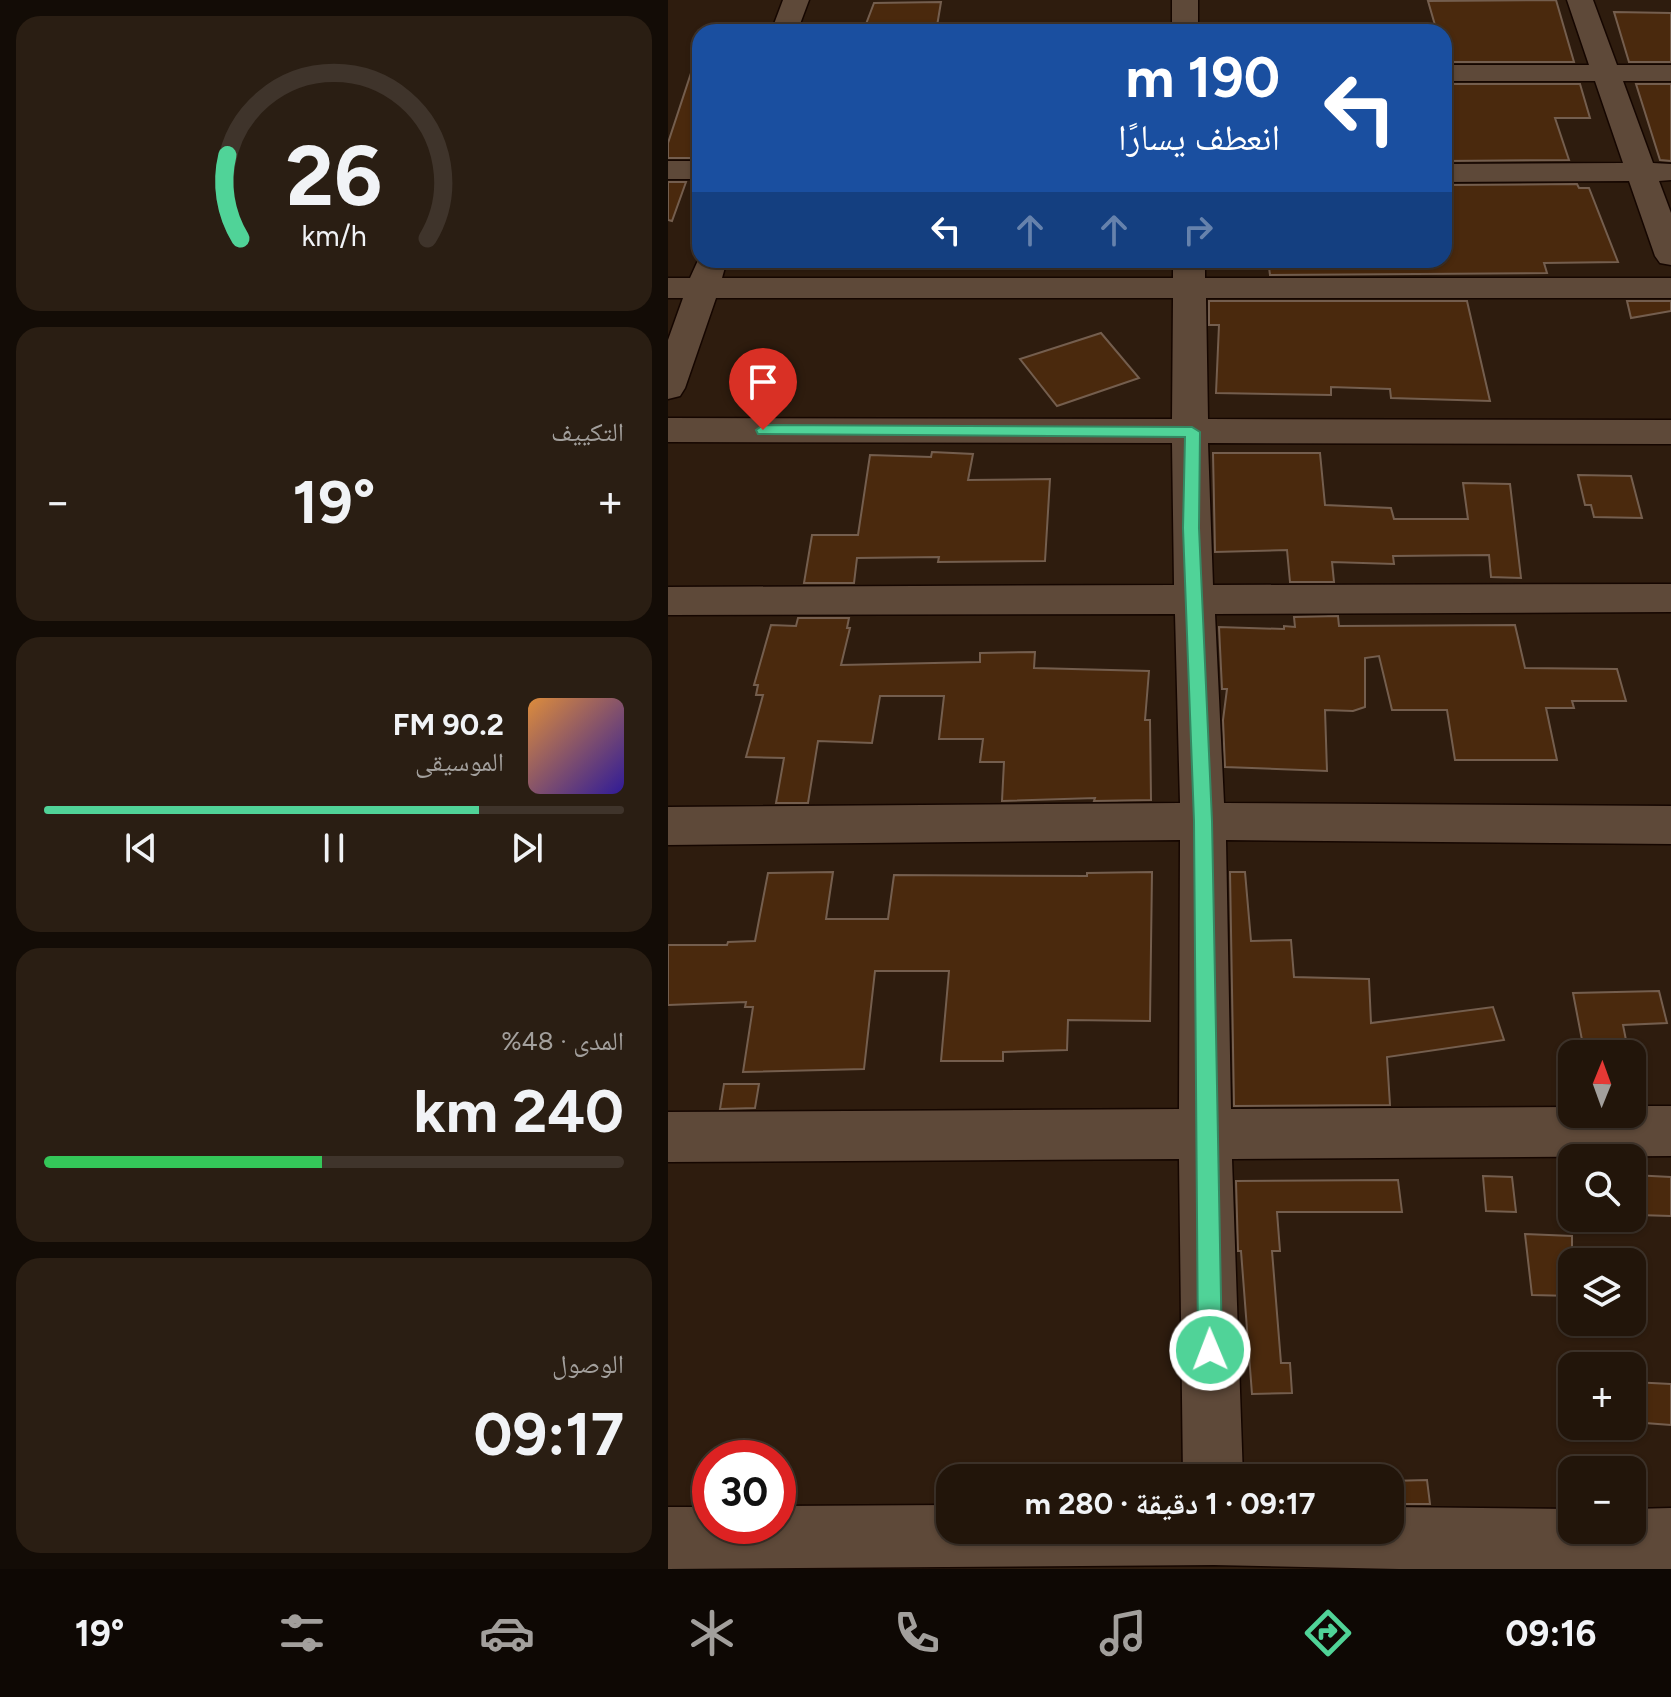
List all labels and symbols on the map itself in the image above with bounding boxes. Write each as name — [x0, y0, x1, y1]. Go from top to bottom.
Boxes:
pin — [729, 348, 797, 430]
north arrow — [1558, 1040, 1646, 1128]
position arrow — [1168, 1308, 1252, 1392]
speed limit sign: 30 — [692, 1440, 796, 1544]

